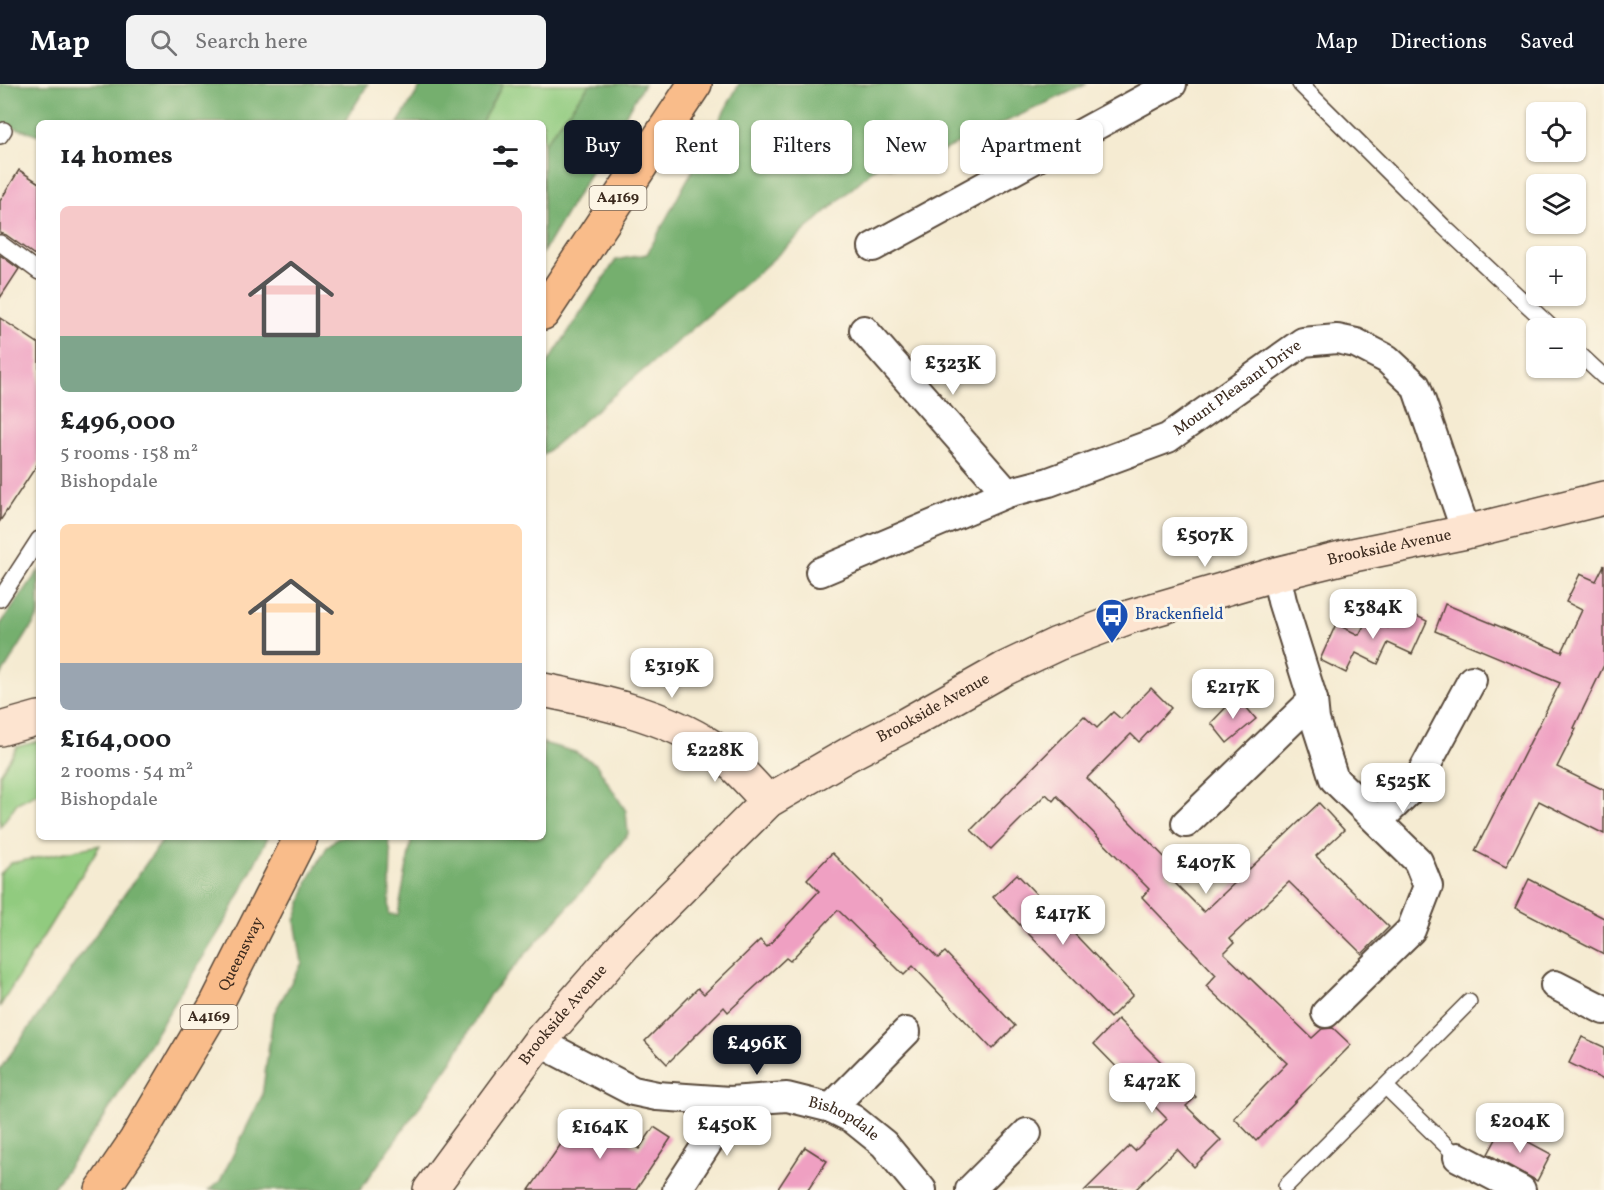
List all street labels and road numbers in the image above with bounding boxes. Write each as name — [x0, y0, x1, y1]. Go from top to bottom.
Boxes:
road number: A4169 — [590, 186, 646, 210]
street label: Mount Pleasant Drive — [1169, 335, 1306, 441]
street label: Brookside Avenue — [1325, 524, 1453, 572]
street label: Brookside Avenue — [873, 668, 994, 749]
street label: Queensway — [214, 913, 270, 995]
street label: Brookside Avenue — [514, 960, 613, 1070]
road number: A4169 — [180, 1005, 238, 1029]
street label: Bishopdale — [806, 1092, 884, 1147]

